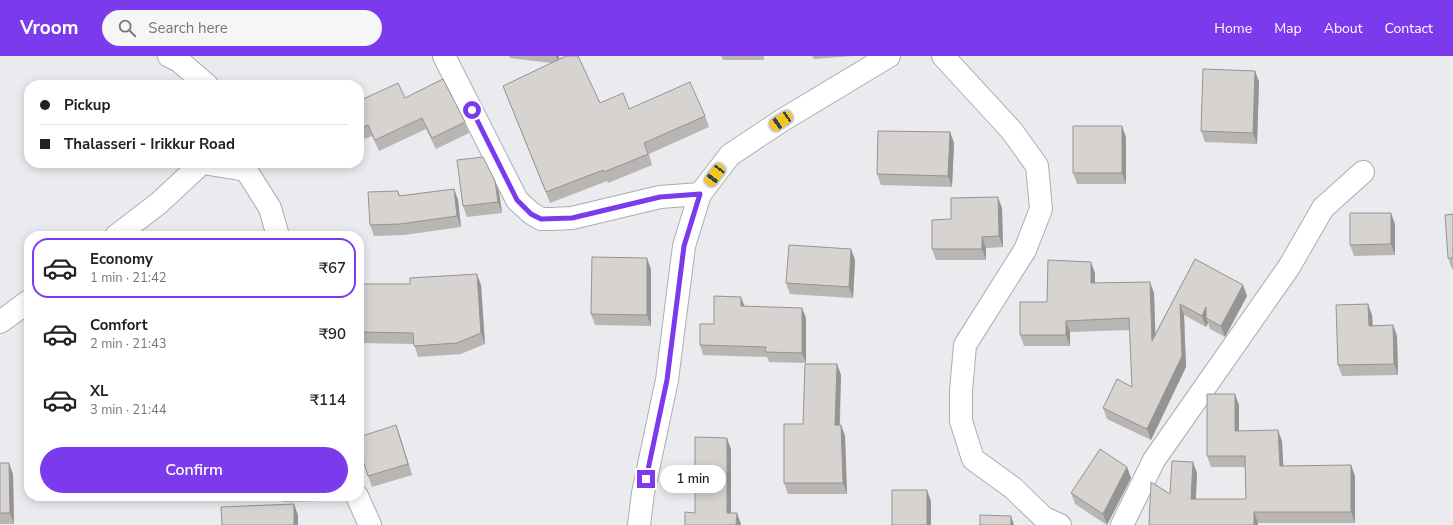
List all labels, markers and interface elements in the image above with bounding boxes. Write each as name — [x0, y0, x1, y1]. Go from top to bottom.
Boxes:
search box — [102, 10, 382, 46]
text: Vroom — [20, 15, 78, 41]
icon: search — [116, 17, 138, 39]
text: Search here — [148, 18, 228, 38]
text: Home — [1214, 19, 1252, 38]
text: Map — [1274, 19, 1302, 38]
text: About — [1324, 19, 1363, 38]
text: Contact — [1385, 19, 1433, 38]
text: Pickup — [64, 95, 110, 115]
route start — [463, 101, 481, 119]
car — [768, 109, 794, 133]
text: Thalasseri - Irikkur Road — [64, 134, 235, 154]
car — [703, 162, 727, 188]
text: Economy — [90, 249, 153, 269]
icon: car — [42, 250, 78, 286]
text: ₹67 — [319, 258, 346, 278]
text: 1 min · 21:42 — [90, 269, 166, 287]
text: Comfort — [90, 315, 147, 335]
icon: car — [42, 316, 78, 352]
text: ₹90 — [319, 324, 346, 344]
text: 2 min · 21:43 — [90, 335, 166, 353]
text: XL — [90, 381, 109, 401]
icon: car — [42, 382, 78, 418]
text: ₹114 — [310, 390, 346, 410]
text: 3 min · 21:44 — [90, 401, 166, 419]
button: Confirm — [40, 447, 348, 493]
callout: 1 min — [660, 465, 726, 493]
route end — [637, 470, 655, 488]
text: 1 min — [676, 470, 710, 488]

